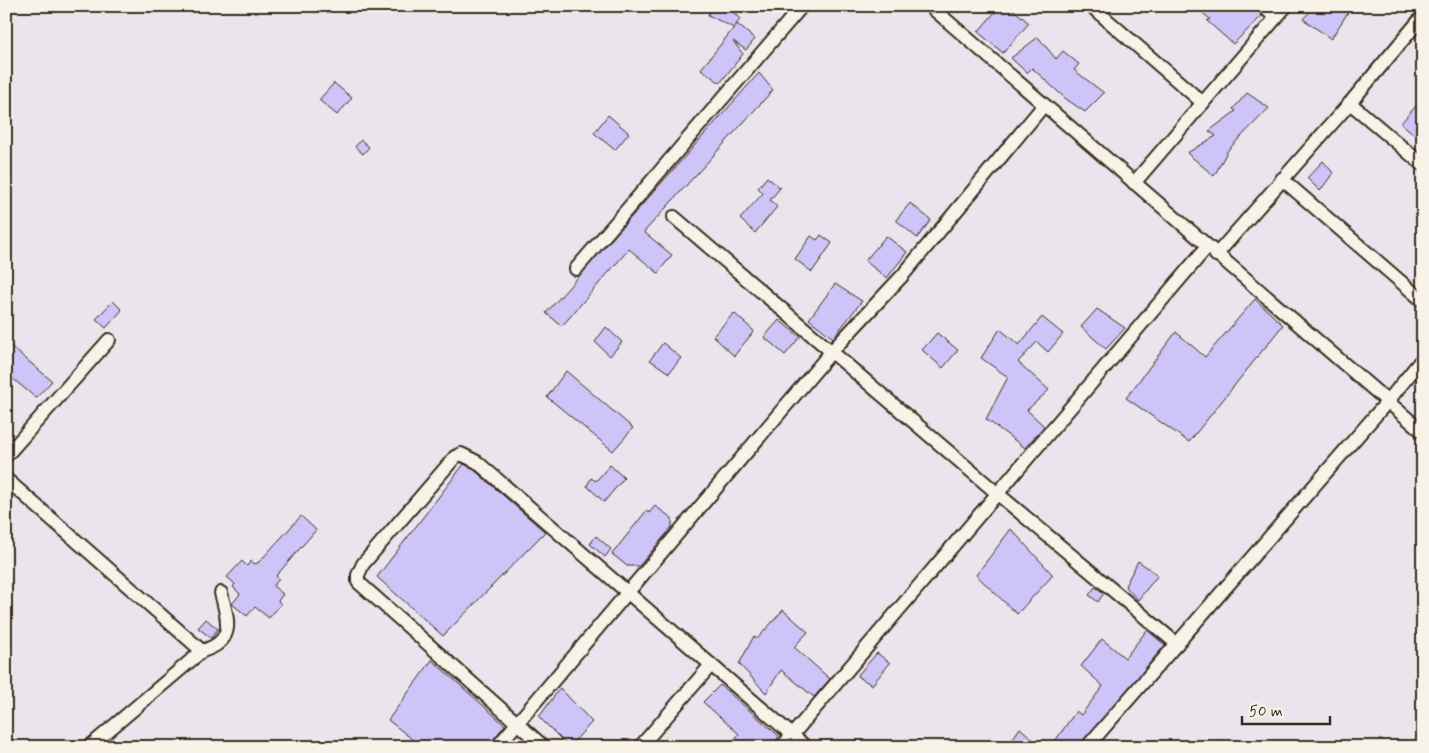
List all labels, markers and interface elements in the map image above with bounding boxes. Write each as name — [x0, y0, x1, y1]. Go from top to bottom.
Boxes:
scale bar — [1242, 693, 1329, 725]
text: 50 m — [1249, 702, 1283, 722]

